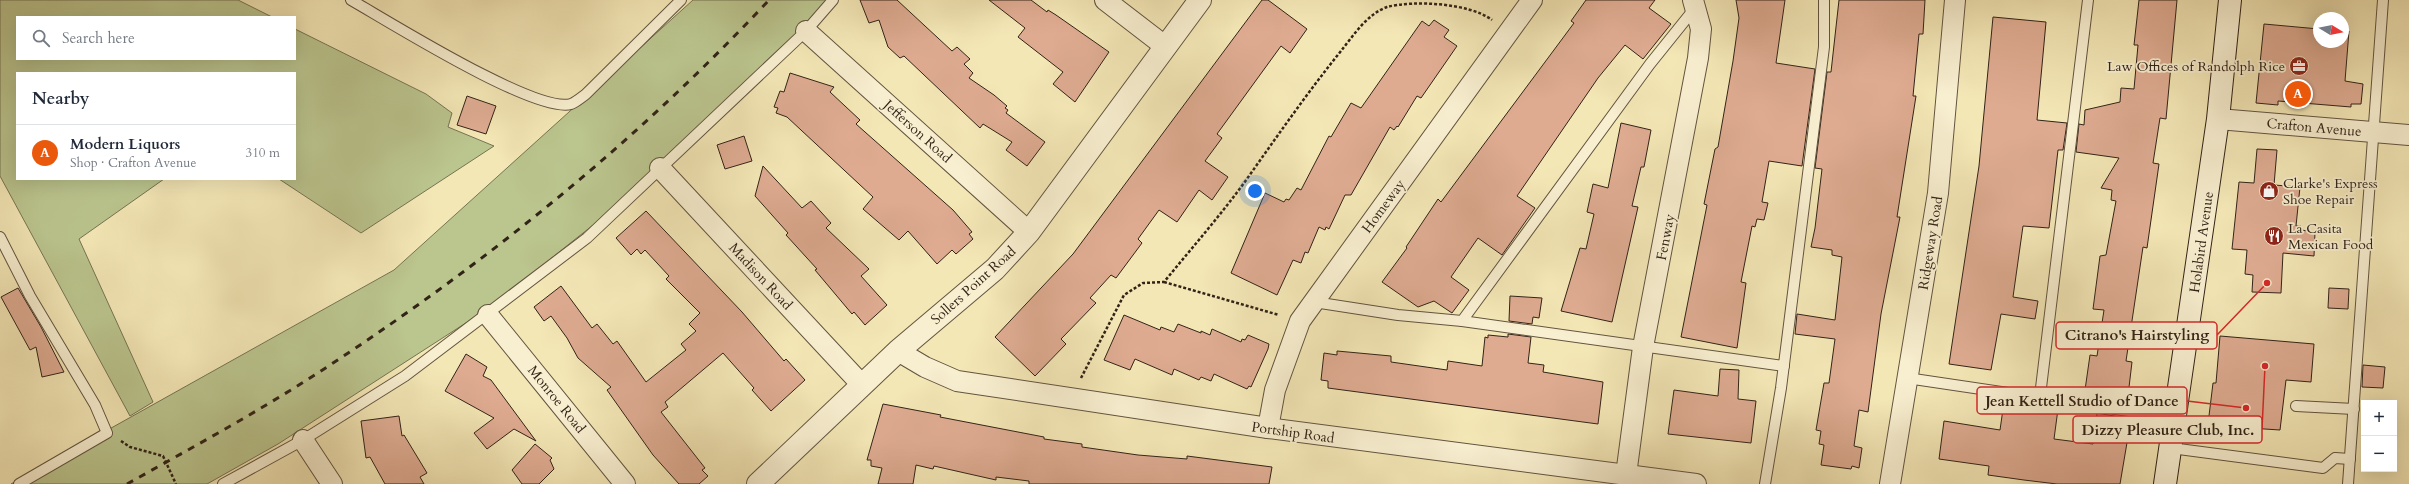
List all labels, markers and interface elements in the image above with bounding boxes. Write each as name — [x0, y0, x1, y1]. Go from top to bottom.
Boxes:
north arrow — [2313, 12, 2349, 48]
search box — [16, 16, 296, 60]
icon: search — [30, 27, 52, 49]
text: Search here — [62, 28, 135, 48]
office icon: Law Offices of Randolph Rice — [2288, 55, 2310, 77]
place label: Law Offices of Randolph Rice — [2107, 57, 2285, 76]
pin: A — [2285, 79, 2311, 109]
text: Nearby — [32, 87, 89, 110]
street label: Jefferson Road — [878, 94, 956, 167]
street label: Crafton Avenue — [2266, 114, 2362, 141]
text: Modern Liquors — [70, 134, 180, 154]
text: A — [40, 144, 50, 162]
text: 310 m — [246, 144, 280, 162]
text: Shop · Crafton Avenue — [70, 154, 196, 172]
place label: Clarke's Express Shoe Repair — [2283, 174, 2378, 209]
street label: Homeway — [1357, 175, 1410, 237]
shop icon: Clarke's Express Shoe Repair — [2258, 180, 2280, 202]
your location — [1245, 181, 1265, 201]
street label: Holabird Avenue — [2185, 190, 2218, 294]
street label: Ridgeway Road — [1914, 194, 1947, 291]
street label: Fenway — [1652, 212, 1679, 262]
place label: La Casita Mexican Food — [2288, 219, 2374, 254]
restaurant icon: La Casita Mexican Food — [2263, 225, 2285, 247]
street label: Madison Road — [725, 239, 797, 314]
street label: Sollers Point Road — [927, 242, 1020, 329]
callout: Citrano's Hairstyling — [2056, 322, 2217, 349]
text: Citrano's Hairstyling — [2065, 325, 2209, 345]
street label: Monroe Road — [523, 361, 590, 438]
callout: Jean Kettell Studio of Dance — [1977, 387, 2187, 414]
text: Jean Kettell Studio of Dance — [1983, 391, 2179, 411]
map controls — [2361, 400, 2397, 472]
button: + — [2361, 400, 2397, 436]
callout: Dizzy Pleasure Club, Inc. — [2073, 416, 2262, 443]
street label: Portship Road — [1250, 417, 1336, 448]
text: Dizzy Pleasure Club, Inc. — [2082, 420, 2254, 440]
button: − — [2361, 436, 2397, 472]

